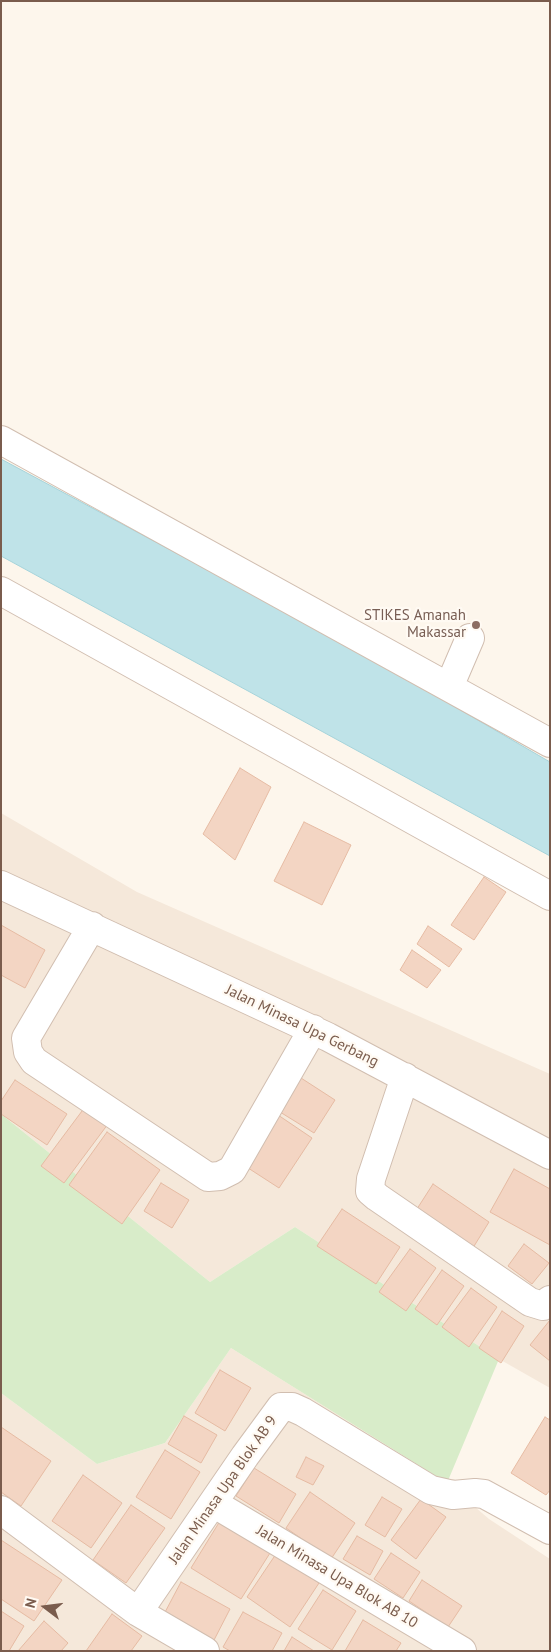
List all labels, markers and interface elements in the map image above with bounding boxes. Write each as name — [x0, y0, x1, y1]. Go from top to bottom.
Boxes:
place label: STIKES Amanah Makassar — [364, 607, 466, 642]
marker: STIKES Amanah Makassar — [470, 619, 482, 631]
street label: Jalan Minasa Upa Gerbang — [222, 981, 382, 1071]
street label: Jalan Minasa Upa Blok AB 9 — [165, 1413, 281, 1567]
street label: Jalan Minasa Upa Blok AB 10 — [253, 1522, 421, 1632]
north arrow — [20, 1582, 70, 1632]
text: N — [21, 1596, 40, 1610]

